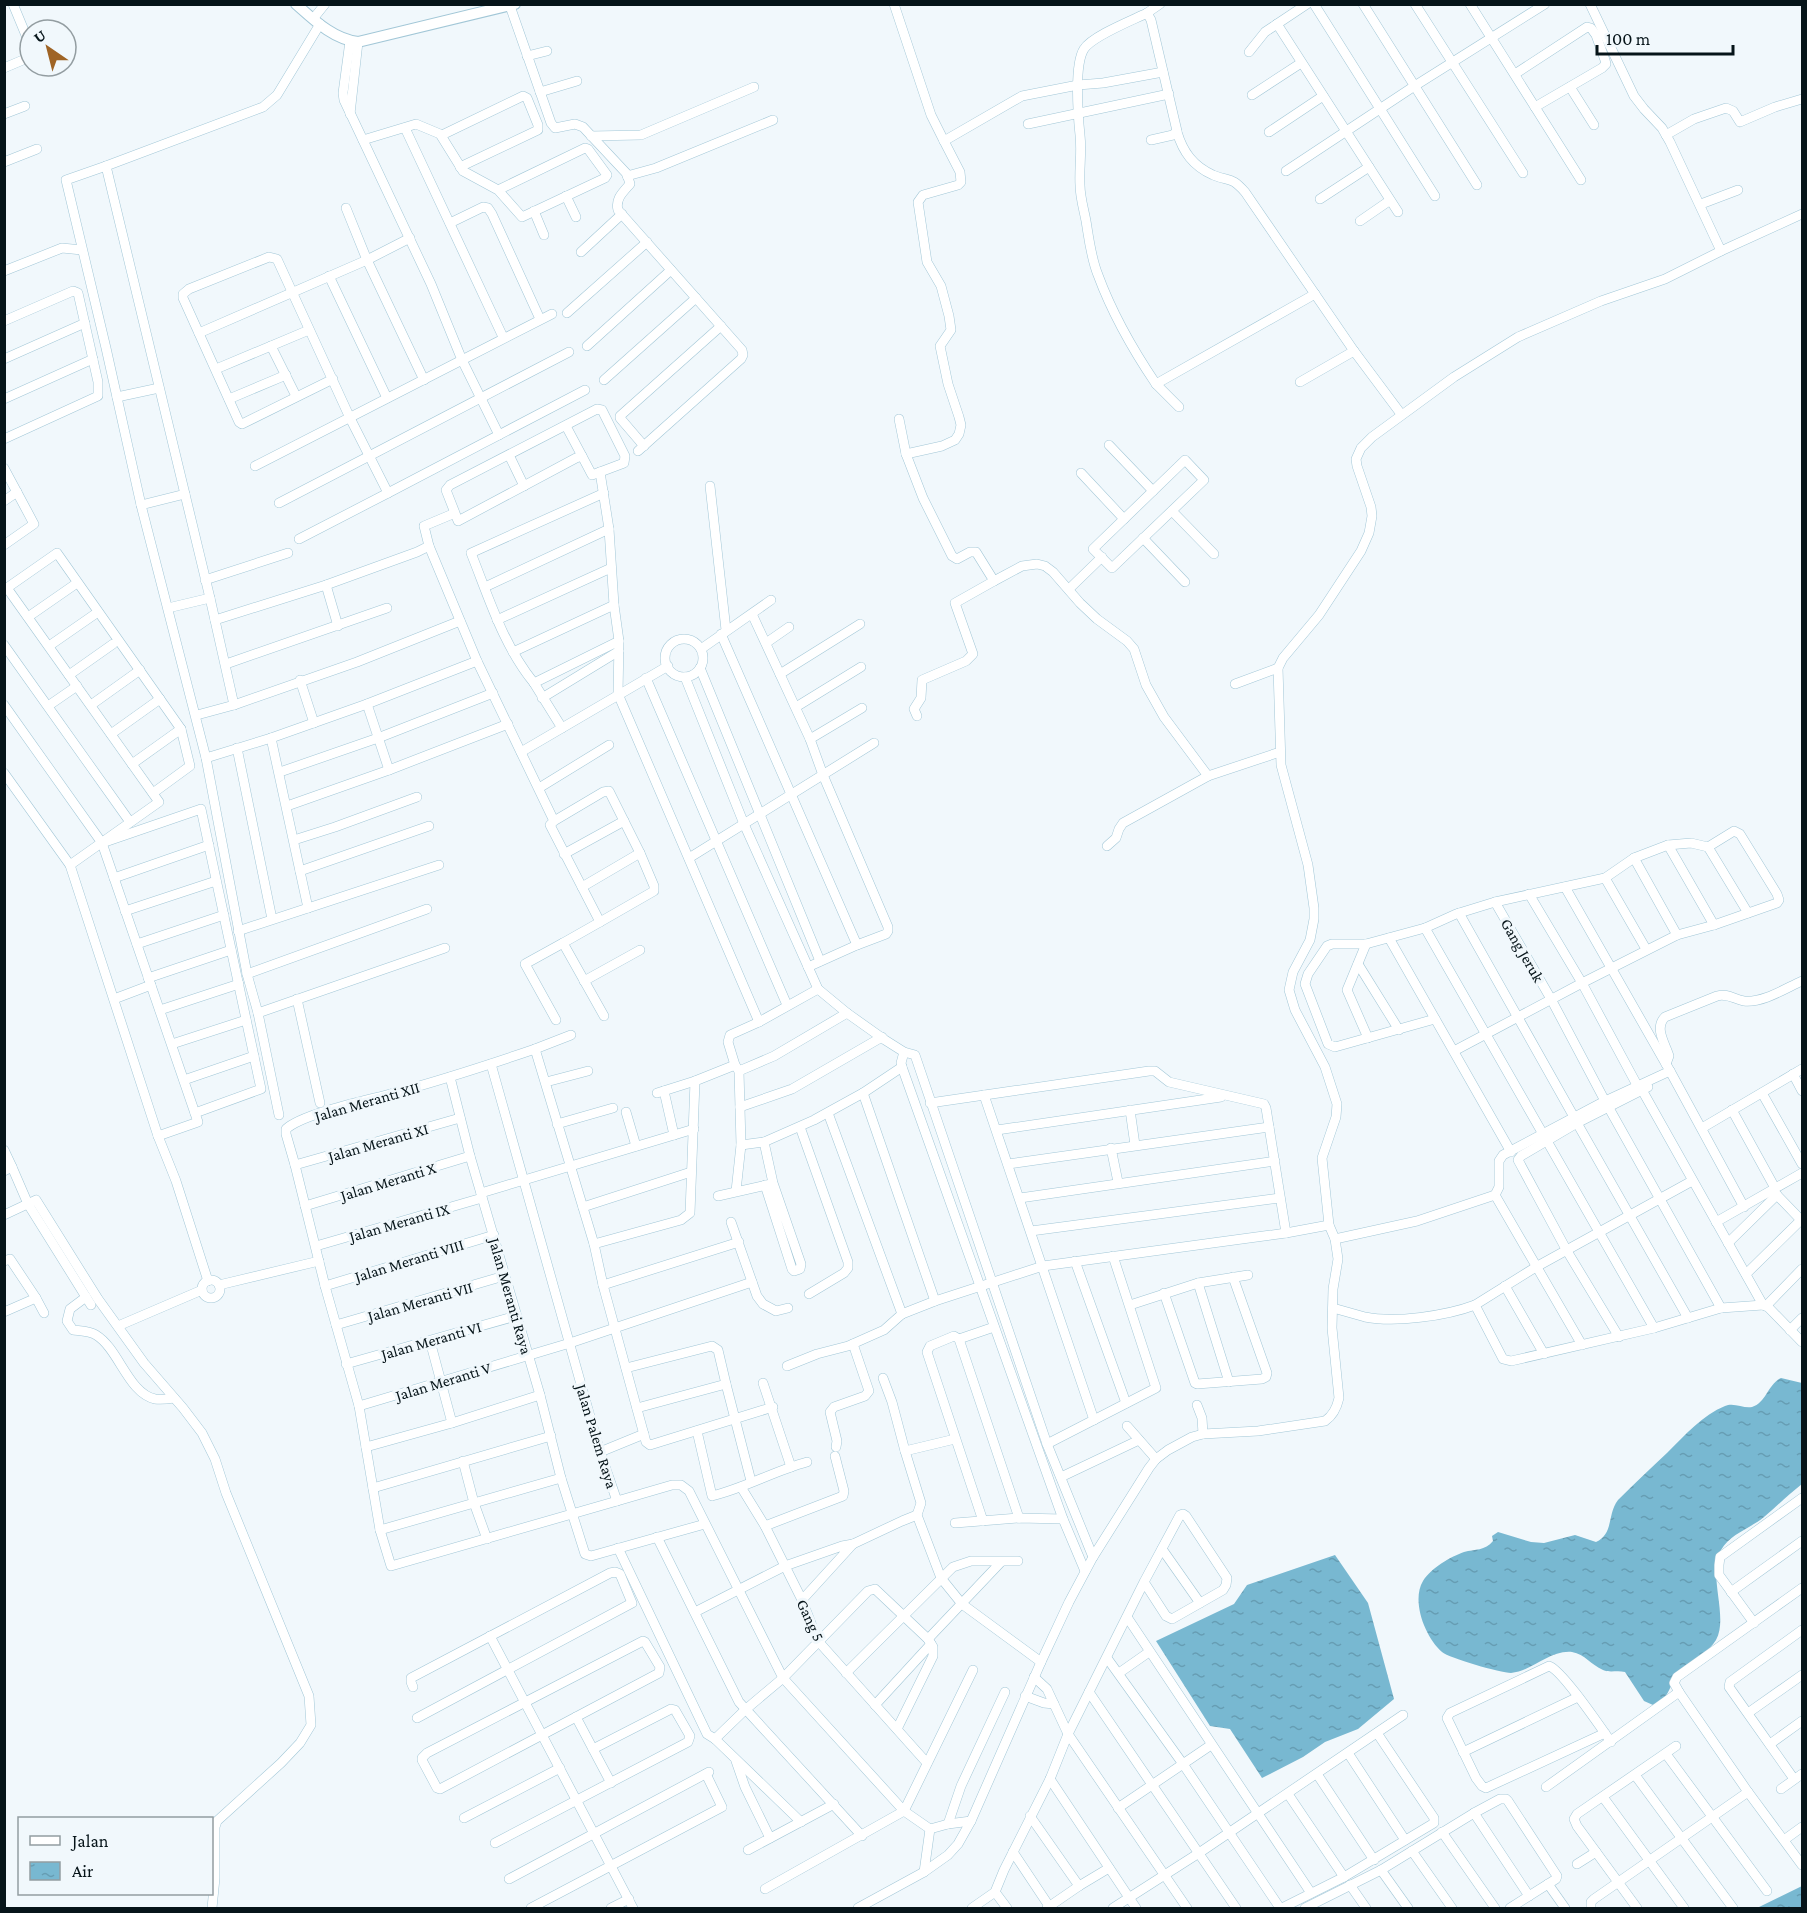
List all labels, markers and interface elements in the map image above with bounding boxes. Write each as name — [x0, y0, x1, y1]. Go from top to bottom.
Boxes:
north arrow — [18, 18, 78, 78]
scale bar — [1597, 18, 1734, 56]
text: U — [30, 26, 49, 46]
text: 100 m — [1606, 29, 1651, 49]
street label: Gang Jeruk — [1497, 915, 1548, 986]
street label: Jalan Meranti XII — [311, 1078, 422, 1126]
street label: Jalan Meranti XI — [324, 1120, 431, 1166]
street label: Jalan Meranti X — [337, 1159, 439, 1206]
street label: Jalan Meranti IX — [345, 1200, 452, 1246]
street label: Jalan Meranti Raya — [484, 1234, 535, 1357]
street label: Jalan Meranti VIII — [351, 1236, 466, 1287]
street label: Jalan Meranti VII — [364, 1278, 475, 1326]
street label: Jalan Meranti VI — [377, 1318, 484, 1364]
street label: Jalan Meranti V — [392, 1359, 494, 1406]
street label: Jalan Palem Raya — [571, 1380, 621, 1491]
street label: Gang 5 — [793, 1596, 828, 1644]
legend — [18, 1817, 213, 1895]
text: Jalan — [70, 1831, 109, 1851]
text: Air — [72, 1861, 94, 1881]

